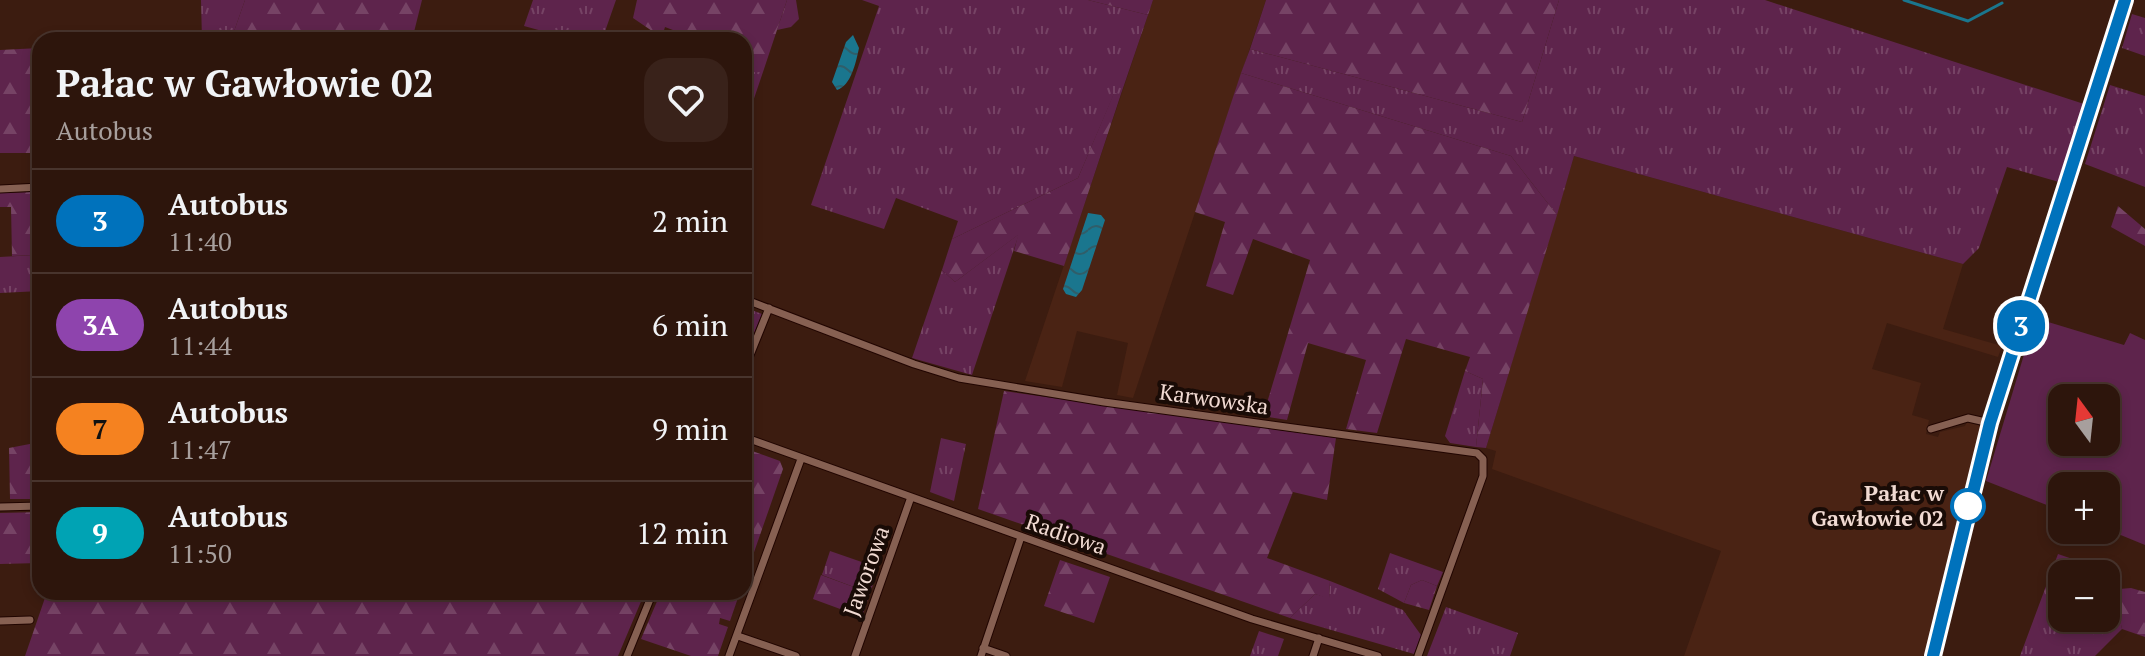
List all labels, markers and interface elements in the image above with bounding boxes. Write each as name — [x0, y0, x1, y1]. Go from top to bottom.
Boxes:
text: Pałac w Gawłowie 02 — [56, 58, 434, 108]
button: heart — [644, 58, 728, 142]
text: Autobus — [56, 113, 153, 147]
text: Autobus — [168, 184, 288, 224]
text: 2 min — [652, 201, 728, 241]
text: 3 — [92, 202, 108, 239]
text: 11:40 — [168, 224, 232, 258]
text: Autobus — [168, 288, 288, 328]
line badge: 3 — [1995, 300, 2047, 352]
text: 6 min — [652, 305, 728, 345]
text: 3A — [82, 306, 118, 343]
text: 3 — [2013, 307, 2029, 344]
text: 11:44 — [168, 328, 232, 362]
street label: Karwowska — [1158, 377, 1270, 420]
north arrow — [2048, 384, 2120, 456]
map controls — [2048, 384, 2120, 632]
text: Autobus — [168, 392, 288, 432]
text: 9 min — [652, 409, 728, 449]
text: 7 — [92, 410, 108, 447]
text: 11:47 — [168, 432, 232, 466]
button: + — [2048, 472, 2120, 544]
place label: Pałac w Gawłowie 02 — [1811, 478, 1945, 532]
marker: Pałac w Gawłowie 02 — [1951, 489, 1985, 523]
text: Autobus — [168, 496, 288, 536]
street label: Radiowa — [1022, 506, 1110, 561]
text: 12 min — [636, 513, 728, 553]
text: 9 — [92, 514, 108, 551]
street label: Jaworowa — [836, 522, 895, 620]
text: 11:50 — [168, 536, 232, 570]
button: − — [2048, 560, 2120, 632]

